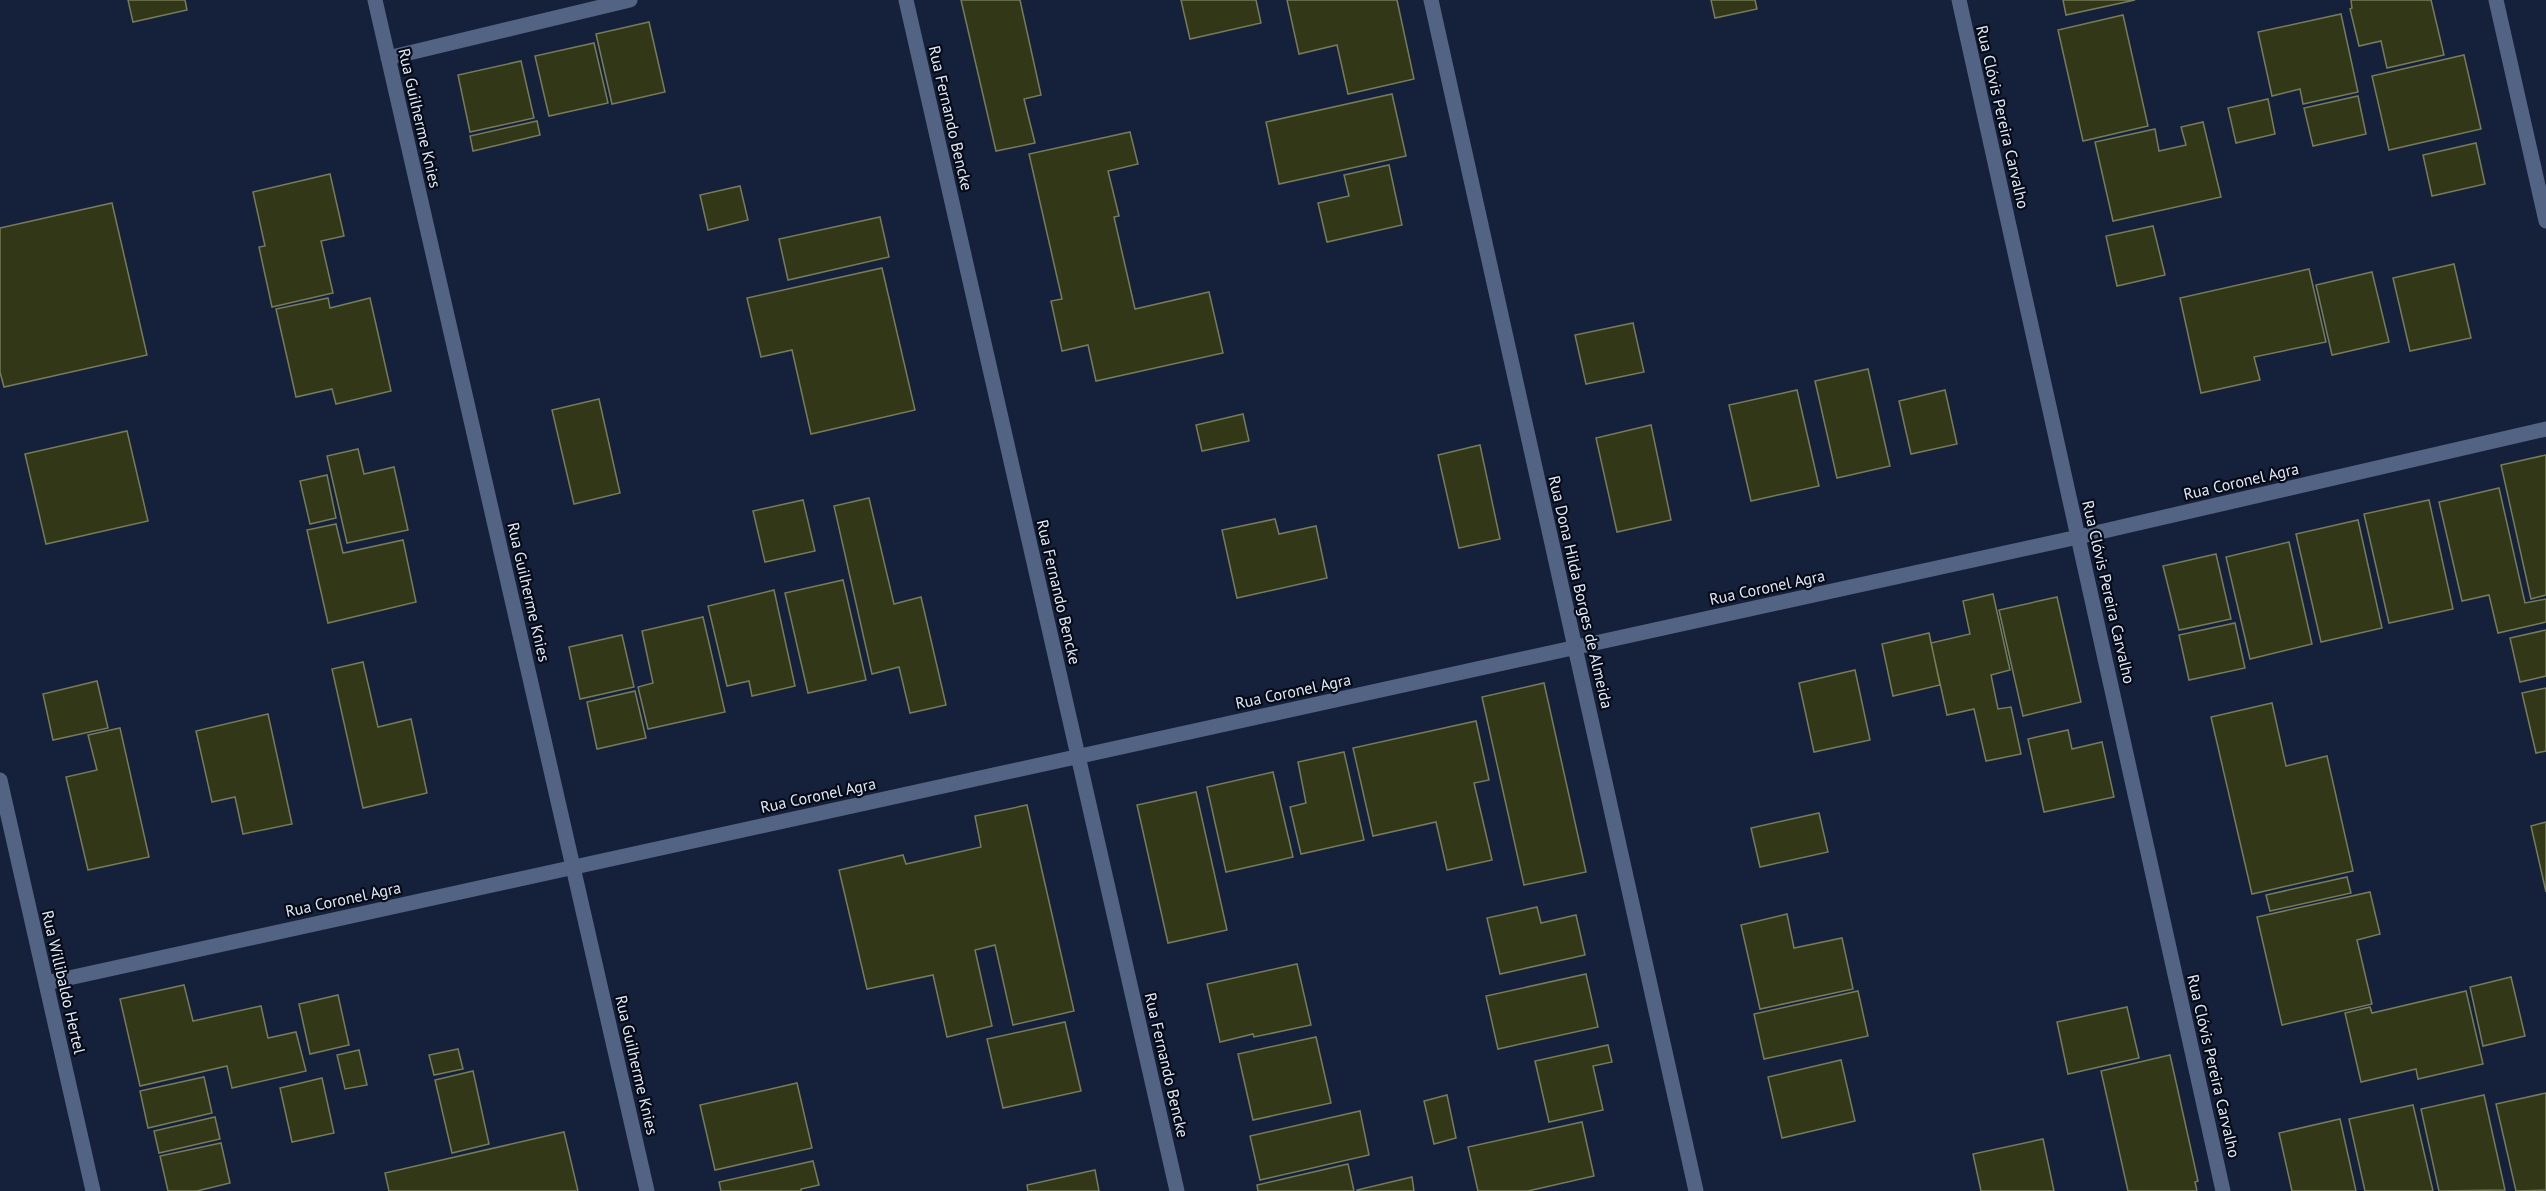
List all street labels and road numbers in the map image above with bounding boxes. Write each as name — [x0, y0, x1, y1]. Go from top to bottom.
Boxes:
street label: Rua Clóvis Pereira Carvalho — [1972, 24, 2034, 210]
street label: Rua Fernando Bencke — [925, 44, 977, 192]
street label: Rua Guilherme Knies — [394, 46, 446, 190]
street label: Rua Coronel Agra — [2181, 458, 2301, 504]
street label: Rua Dona Hilda Borges de Almeida — [1544, 474, 1618, 710]
street label: Rua Clóvis Pereira Carvalho — [2078, 499, 2140, 685]
street label: Rua Fernando Bencke — [1033, 518, 1085, 666]
street label: Rua Guilherme Knies — [503, 520, 555, 664]
street label: Rua Coronel Agra — [1707, 565, 1827, 609]
street label: Rua Coronel Agra — [1233, 669, 1353, 713]
street label: Rua Coronel Agra — [758, 773, 878, 817]
street label: Rua Coronel Agra — [283, 877, 403, 921]
street label: Rua Willibaldo Hertel — [38, 908, 90, 1056]
street label: Rua Clóvis Pereira Carvalho — [2183, 973, 2245, 1159]
street label: Rua Fernando Bencke — [1141, 991, 1193, 1139]
street label: Rua Guilherme Knies — [611, 993, 663, 1137]

